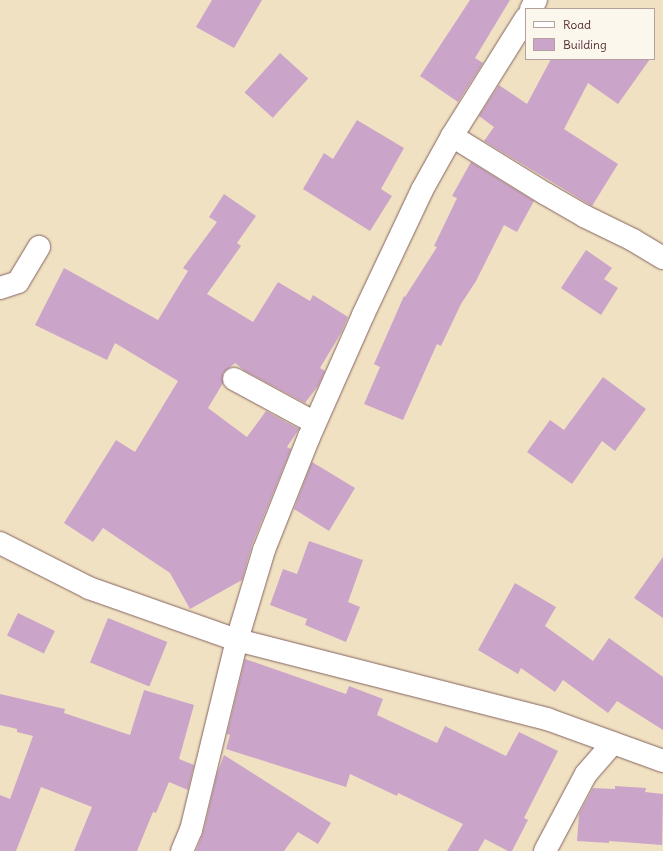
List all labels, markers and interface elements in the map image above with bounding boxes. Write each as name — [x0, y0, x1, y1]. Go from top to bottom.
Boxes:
legend — [525, 8, 655, 60]
text: Road — [563, 17, 591, 32]
text: Building — [563, 37, 607, 52]

